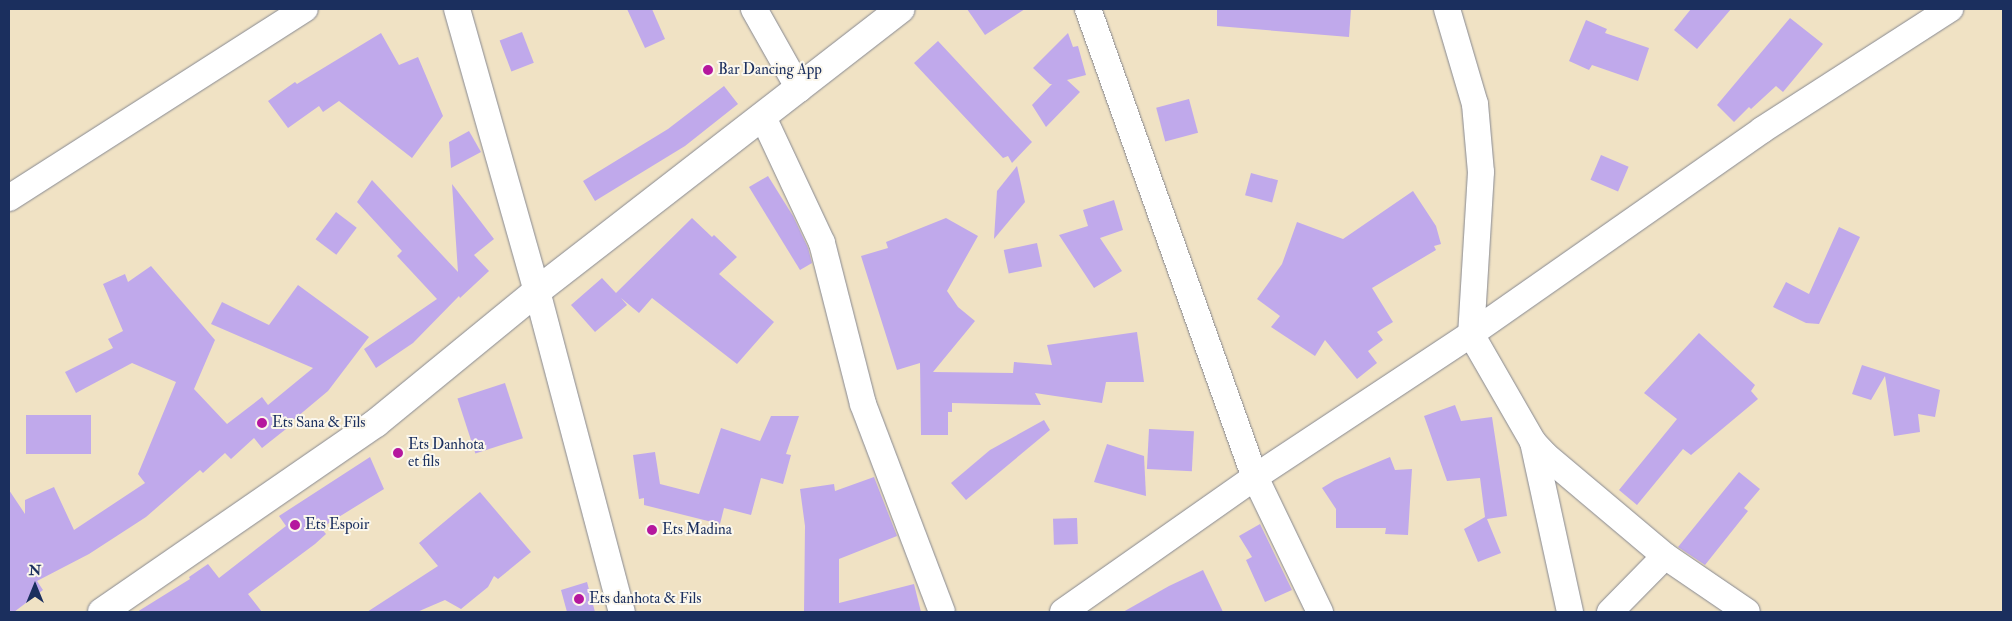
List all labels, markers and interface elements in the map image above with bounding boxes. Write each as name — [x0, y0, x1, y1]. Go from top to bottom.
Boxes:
place label: Bar Dancing App — [718, 61, 822, 79]
marker: Bar Dancing App — [702, 64, 714, 76]
place label: Ets Sana & Fils — [272, 414, 366, 432]
marker: Ets Sana & Fils — [256, 417, 268, 429]
place label: Ets Danhota et fils — [408, 435, 484, 470]
marker: Ets Danhota et fils — [392, 447, 404, 459]
place label: Ets Espoir — [305, 516, 369, 534]
marker: Ets Espoir — [289, 519, 301, 531]
place label: Ets Madina — [662, 521, 732, 539]
marker: Ets Madina — [646, 524, 658, 536]
north arrow — [10, 561, 60, 611]
text: N — [29, 562, 41, 579]
place label: Ets danhota & Fils — [589, 590, 701, 608]
marker: Ets danhota & Fils — [573, 593, 585, 605]

